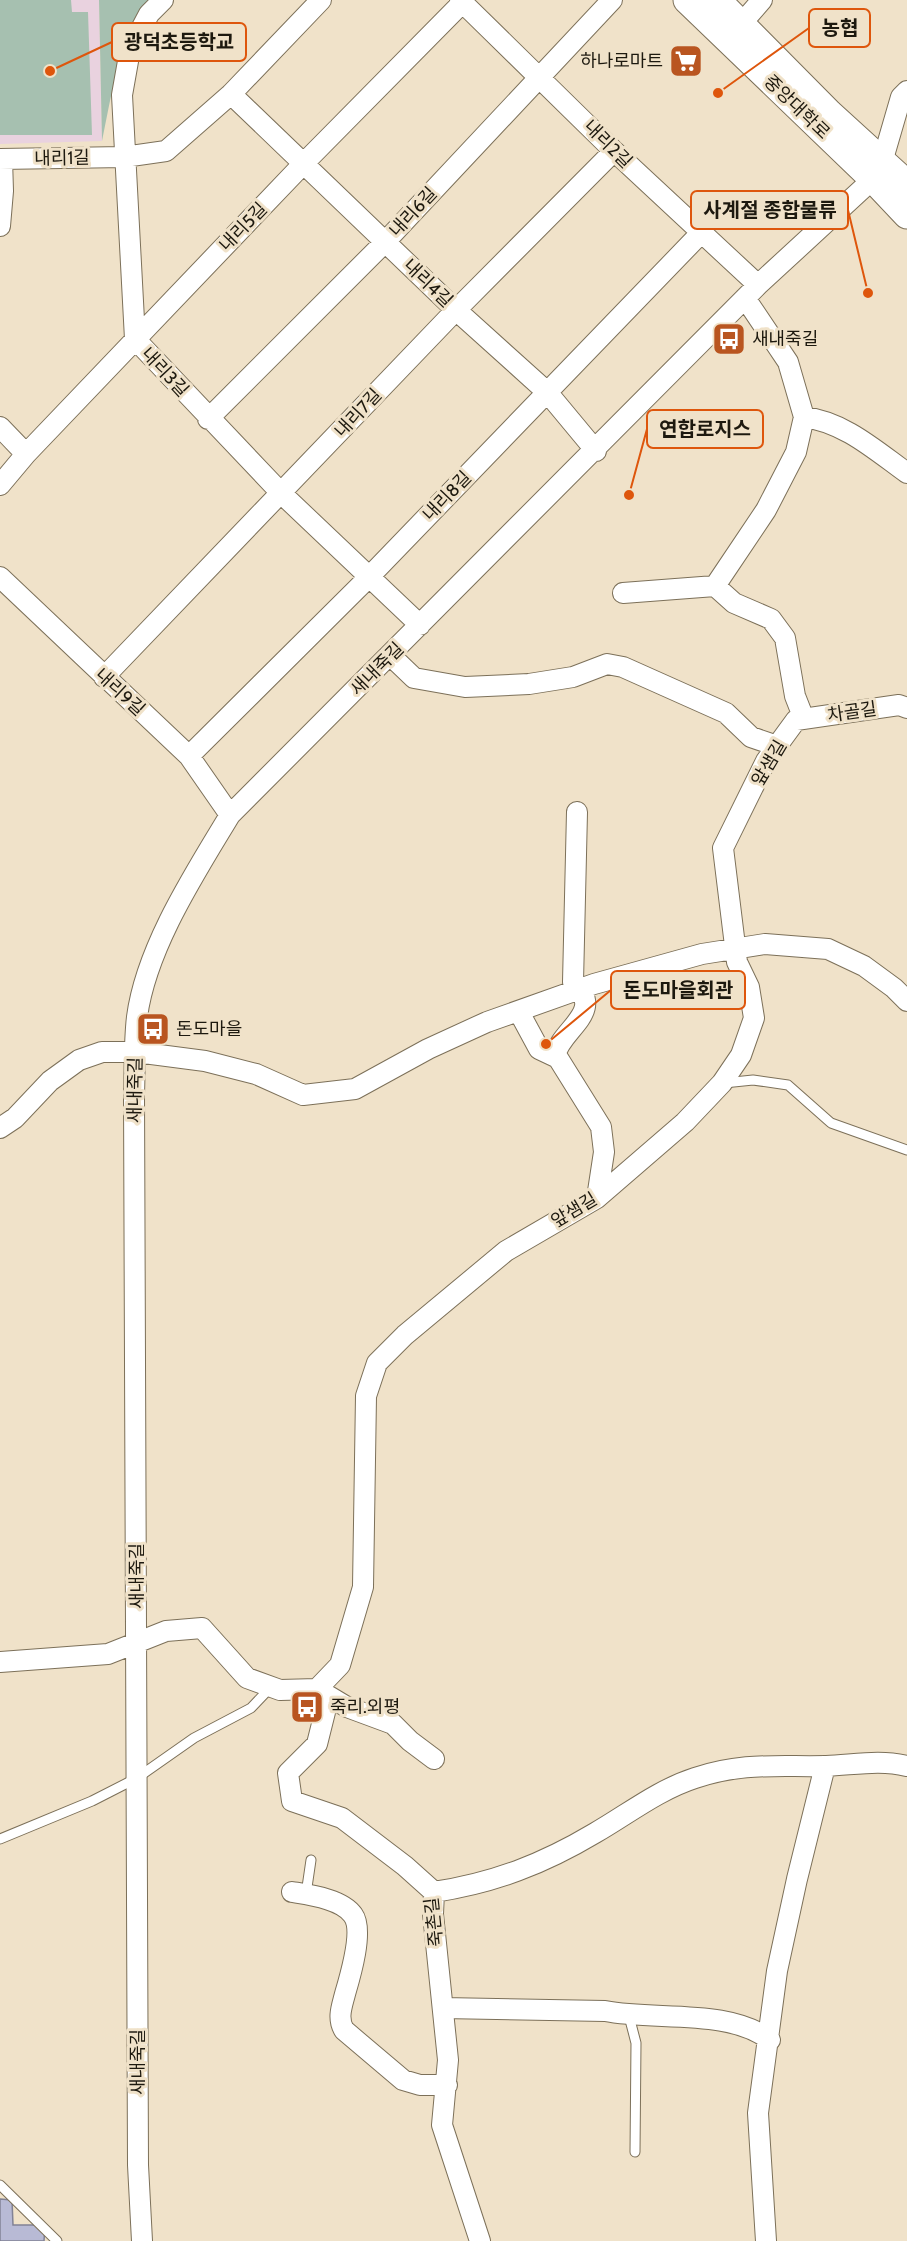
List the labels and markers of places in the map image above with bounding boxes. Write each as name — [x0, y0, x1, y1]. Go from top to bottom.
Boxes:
callout: 농협 — [809, 9, 870, 47]
callout: 광덕초등학교 — [112, 23, 246, 61]
supermarket icon: 하나로마트 — [668, 43, 704, 79]
place label: 하나로마트 — [580, 50, 663, 72]
callout: 사계절 종합물류 — [691, 191, 848, 229]
bus stop icon: 새내죽길 — [711, 321, 747, 357]
place label: 새내죽길 — [752, 328, 818, 350]
callout: 연합로지스 — [647, 410, 763, 448]
callout: 돈도마을회관 — [611, 971, 745, 1009]
bus stop icon: 돈도마을 — [135, 1011, 171, 1047]
place label: 돈도마을 — [176, 1018, 242, 1040]
bus stop icon: 죽리.외평 — [289, 1689, 325, 1725]
place label: 죽리.외평 — [330, 1696, 400, 1718]

